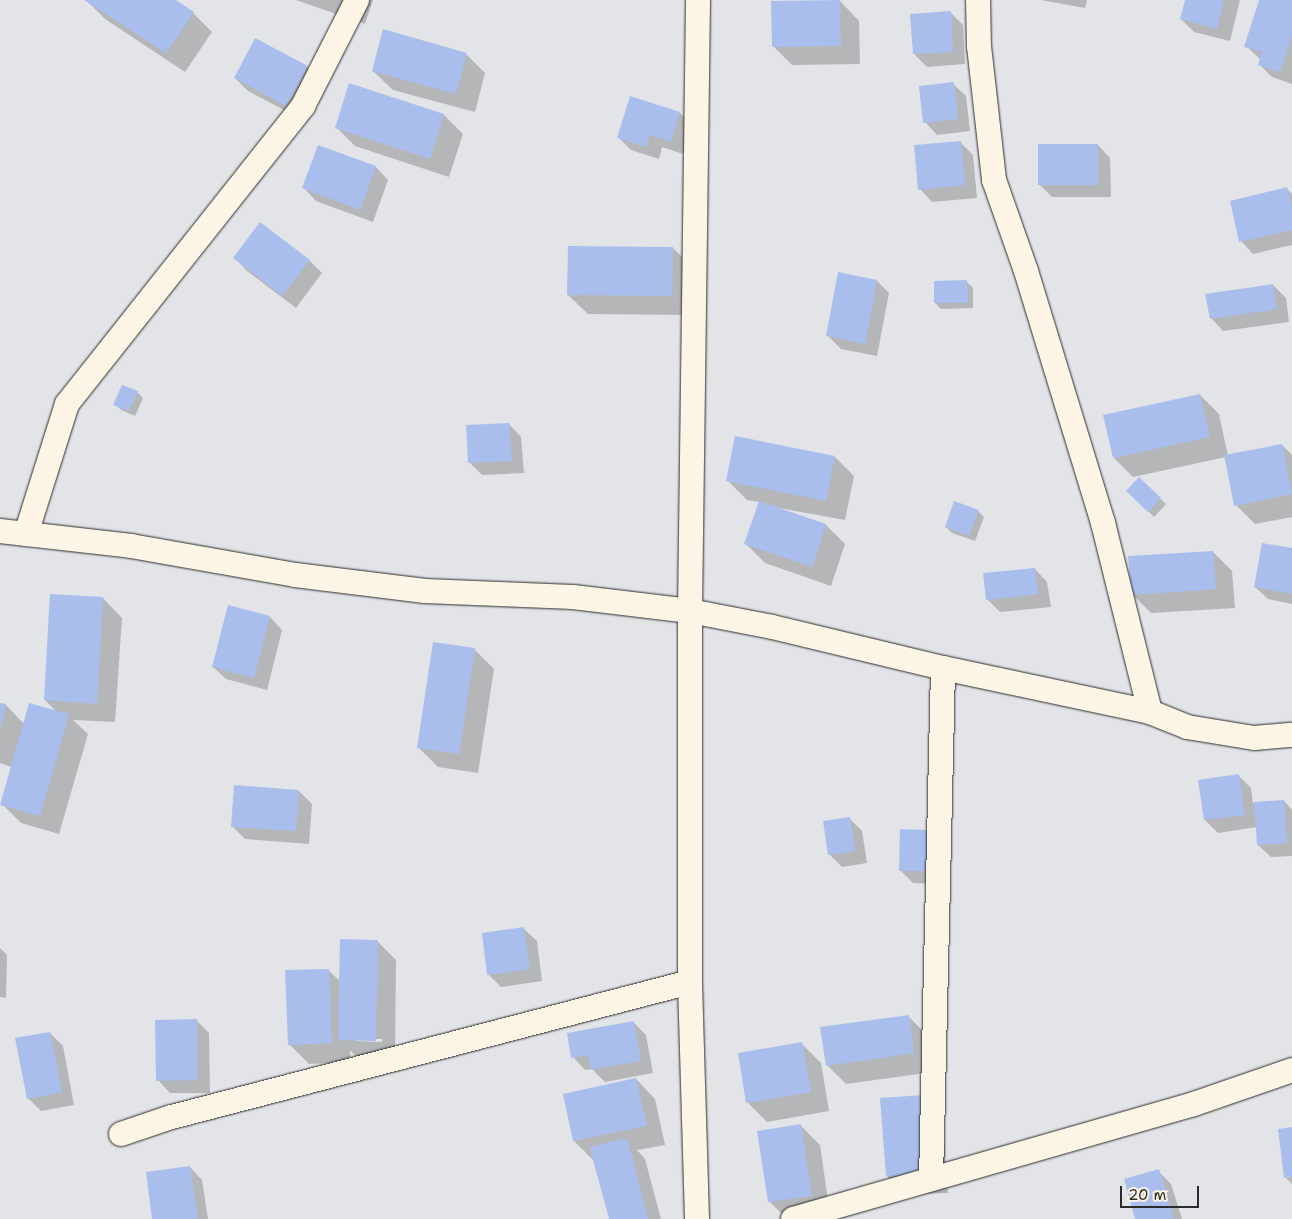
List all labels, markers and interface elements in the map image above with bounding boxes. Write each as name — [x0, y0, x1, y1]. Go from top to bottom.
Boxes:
scale bar — [1122, 1176, 1201, 1208]
text: 20 m — [1128, 1185, 1167, 1205]

